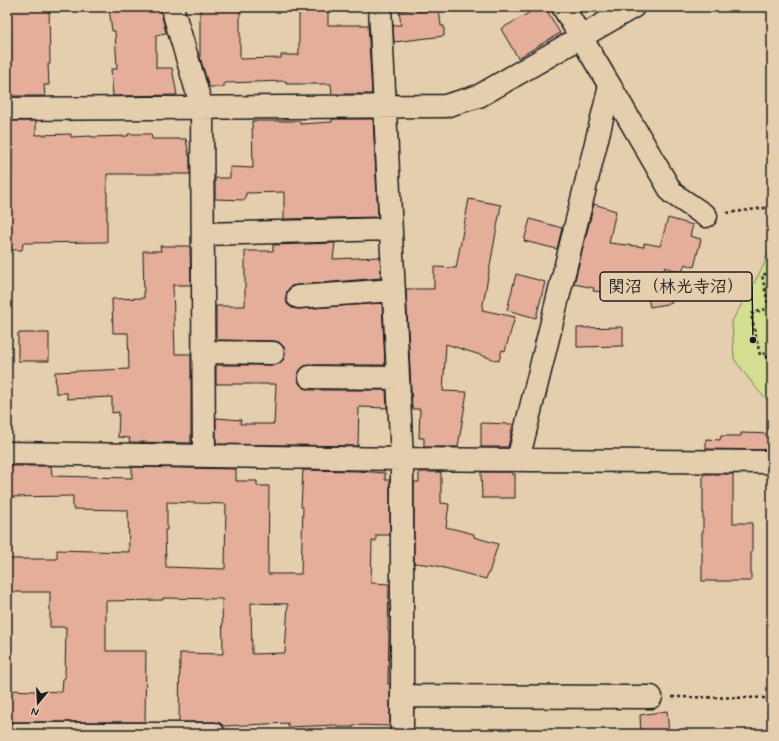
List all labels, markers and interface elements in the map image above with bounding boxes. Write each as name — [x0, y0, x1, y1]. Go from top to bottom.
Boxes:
callout: 関沼（林光寺沼） — [600, 272, 752, 301]
text: 関沼（林光寺沼） — [608, 276, 744, 298]
north arrow — [18, 683, 58, 723]
text: N — [30, 704, 41, 719]

